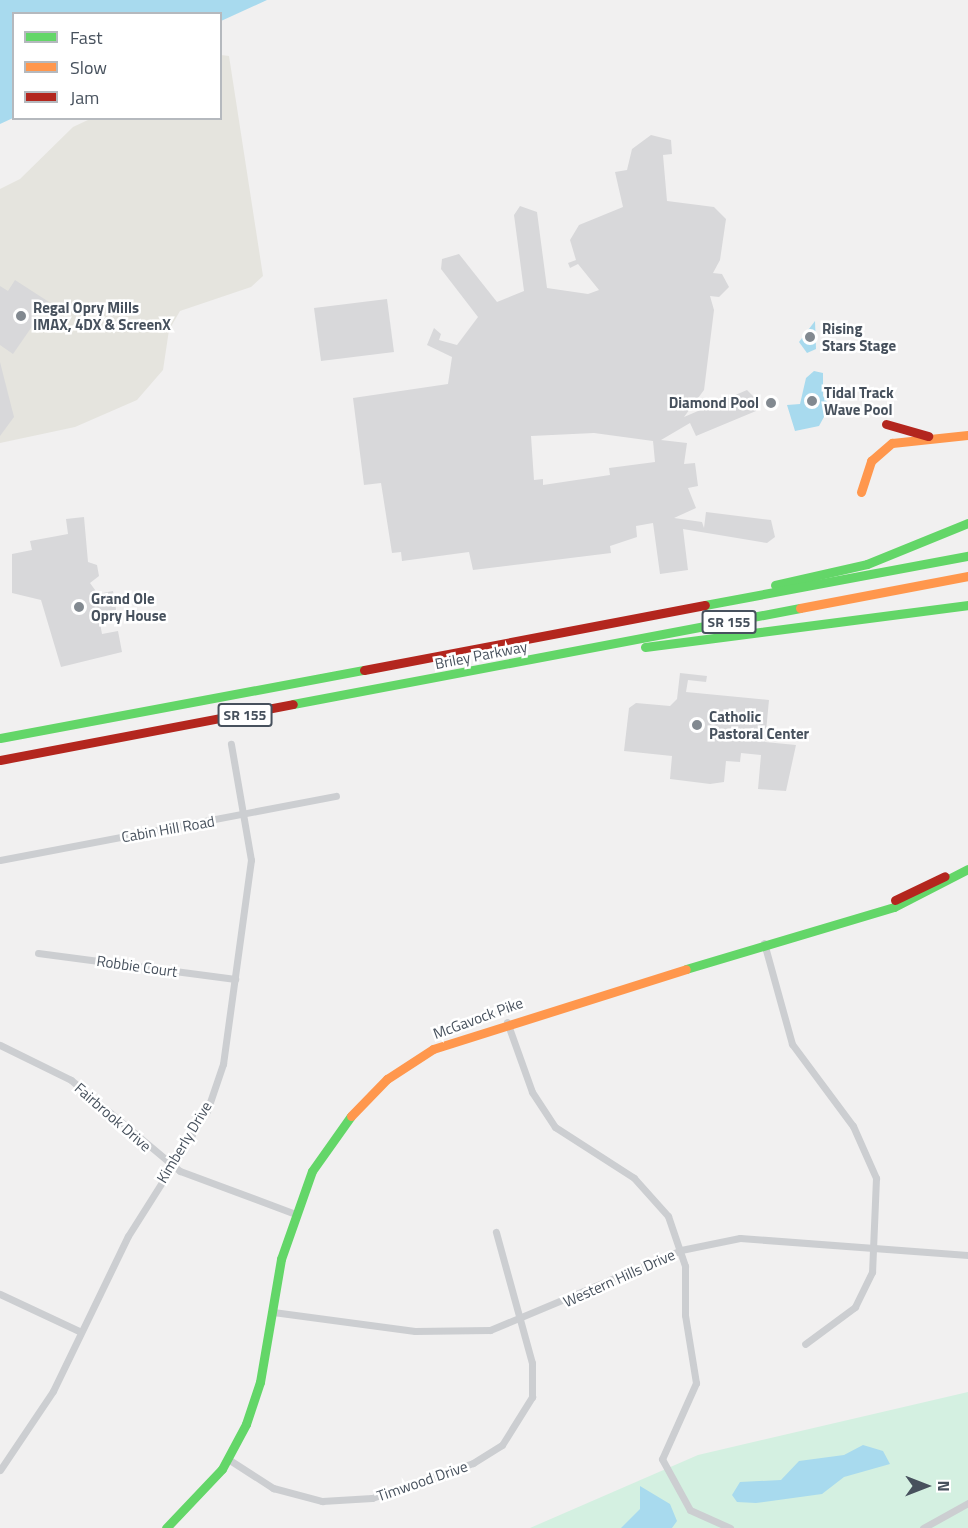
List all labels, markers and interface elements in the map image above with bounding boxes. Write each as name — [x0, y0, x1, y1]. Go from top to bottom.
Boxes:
legend — [12, 12, 222, 120]
text: Fast — [70, 24, 103, 51]
text: Slow — [70, 54, 107, 81]
text: Jam — [70, 84, 99, 111]
place label: Regal Opry Mills IMAX, 4DX & ScreenX — [33, 298, 171, 333]
marker: Regal Opry Mills IMAX, 4DX & ScreenX — [14, 309, 28, 323]
place label: Rising Stars Stage — [822, 319, 896, 354]
marker: Rising Stars Stage — [803, 330, 817, 344]
place label: Tidal Track Wave Pool — [824, 383, 894, 418]
place label: Diamond Pool — [669, 394, 759, 412]
marker: Tidal Track Wave Pool — [805, 394, 819, 408]
marker: Diamond Pool — [764, 396, 778, 410]
place label: Grand Ole Opry House — [91, 589, 166, 624]
marker: Grand Ole Opry House — [72, 600, 86, 614]
road number: SR 155 — [700, 611, 758, 633]
street label: Briley Parkway — [433, 637, 529, 673]
road number: SR 155 — [216, 704, 274, 726]
place label: Catholic Pastoral Center — [709, 707, 809, 742]
marker: Catholic Pastoral Center — [690, 718, 704, 732]
street label: Cabin Hill Road — [120, 812, 216, 846]
street label: Robbie Court — [95, 951, 179, 981]
street label: McGavock Pike — [431, 993, 525, 1043]
street label: Fairbrook Drive — [71, 1079, 155, 1155]
street label: Kimberly Drive — [153, 1098, 215, 1186]
street label: Western Hills Drive — [560, 1245, 678, 1311]
north arrow — [896, 1456, 956, 1516]
street label: Timwood Drive — [374, 1457, 470, 1505]
text: N — [932, 1480, 956, 1492]

